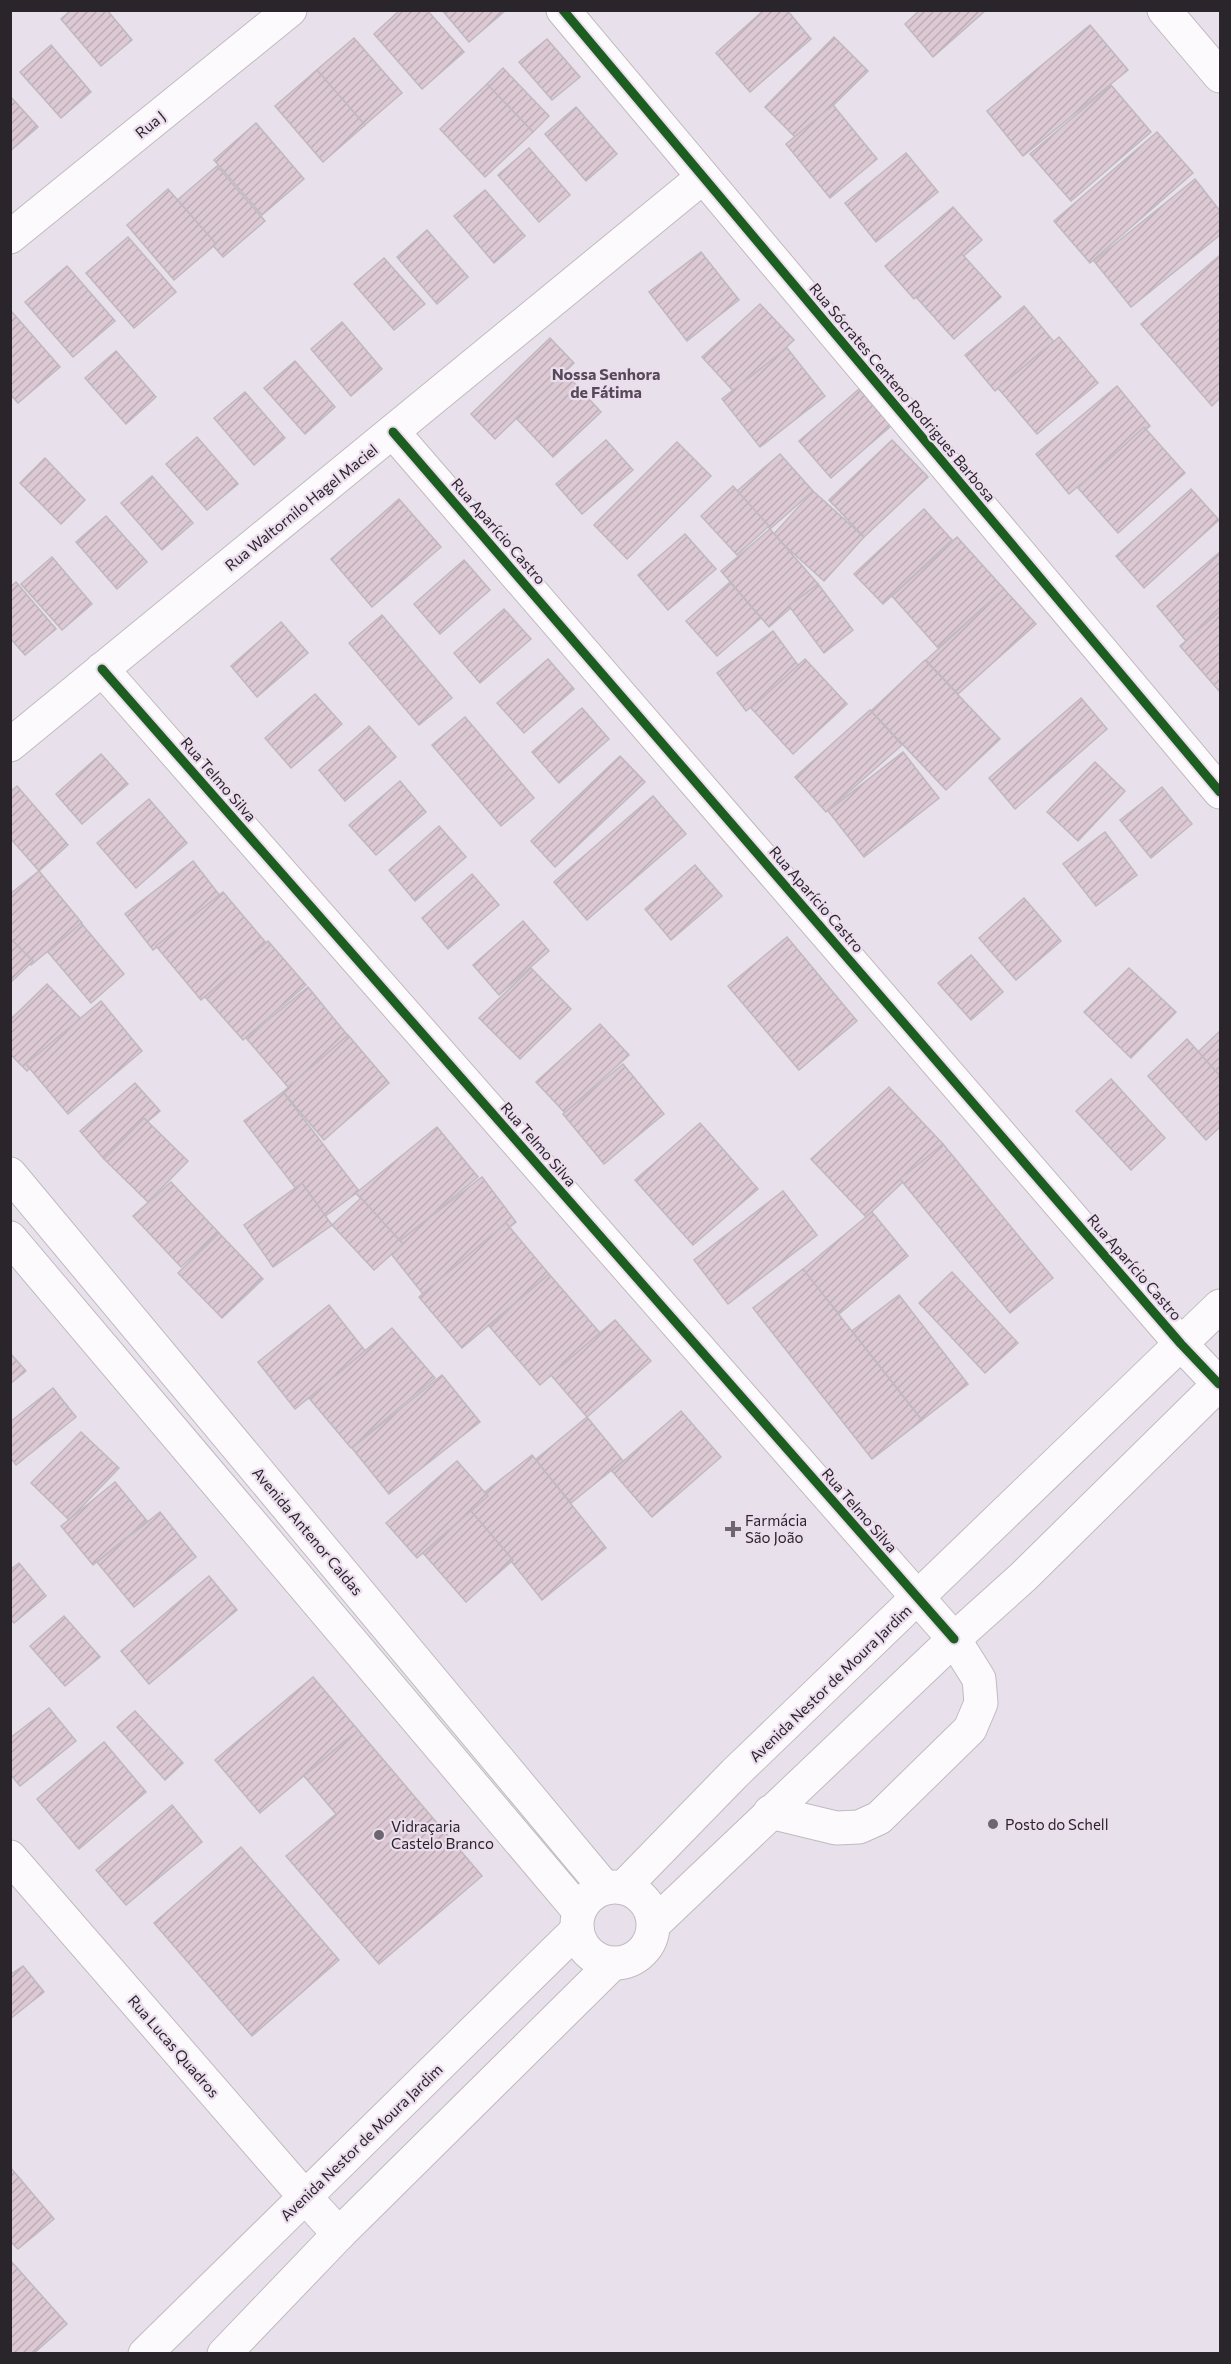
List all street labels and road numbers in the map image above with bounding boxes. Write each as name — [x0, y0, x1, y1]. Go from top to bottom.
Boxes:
street label: Rua J — [131, 106, 169, 142]
street label: Rua Sócrates Centeno Rodrigues Barbosa — [806, 279, 1000, 505]
street label: Rua Waltornilo Hagel Maciel — [221, 440, 381, 574]
street label: Rua Aparício Castro — [448, 474, 550, 588]
street label: Rua Telmo Silva — [177, 733, 261, 825]
street label: Rua Aparício Castro — [766, 842, 868, 956]
street label: Rua Telmo Silva — [497, 1098, 581, 1190]
street label: Rua Aparício Castro — [1084, 1210, 1186, 1324]
street label: Avenida Antenor Caldas — [249, 1463, 367, 1599]
street label: Rua Telmo Silva — [818, 1464, 902, 1556]
street label: Avenida Nestor de Moura Jardim — [745, 1601, 915, 1765]
street label: Rua Lucas Quadros — [125, 1991, 223, 2101]
street label: Avenida Nestor de Moura Jardim — [276, 2060, 446, 2224]

